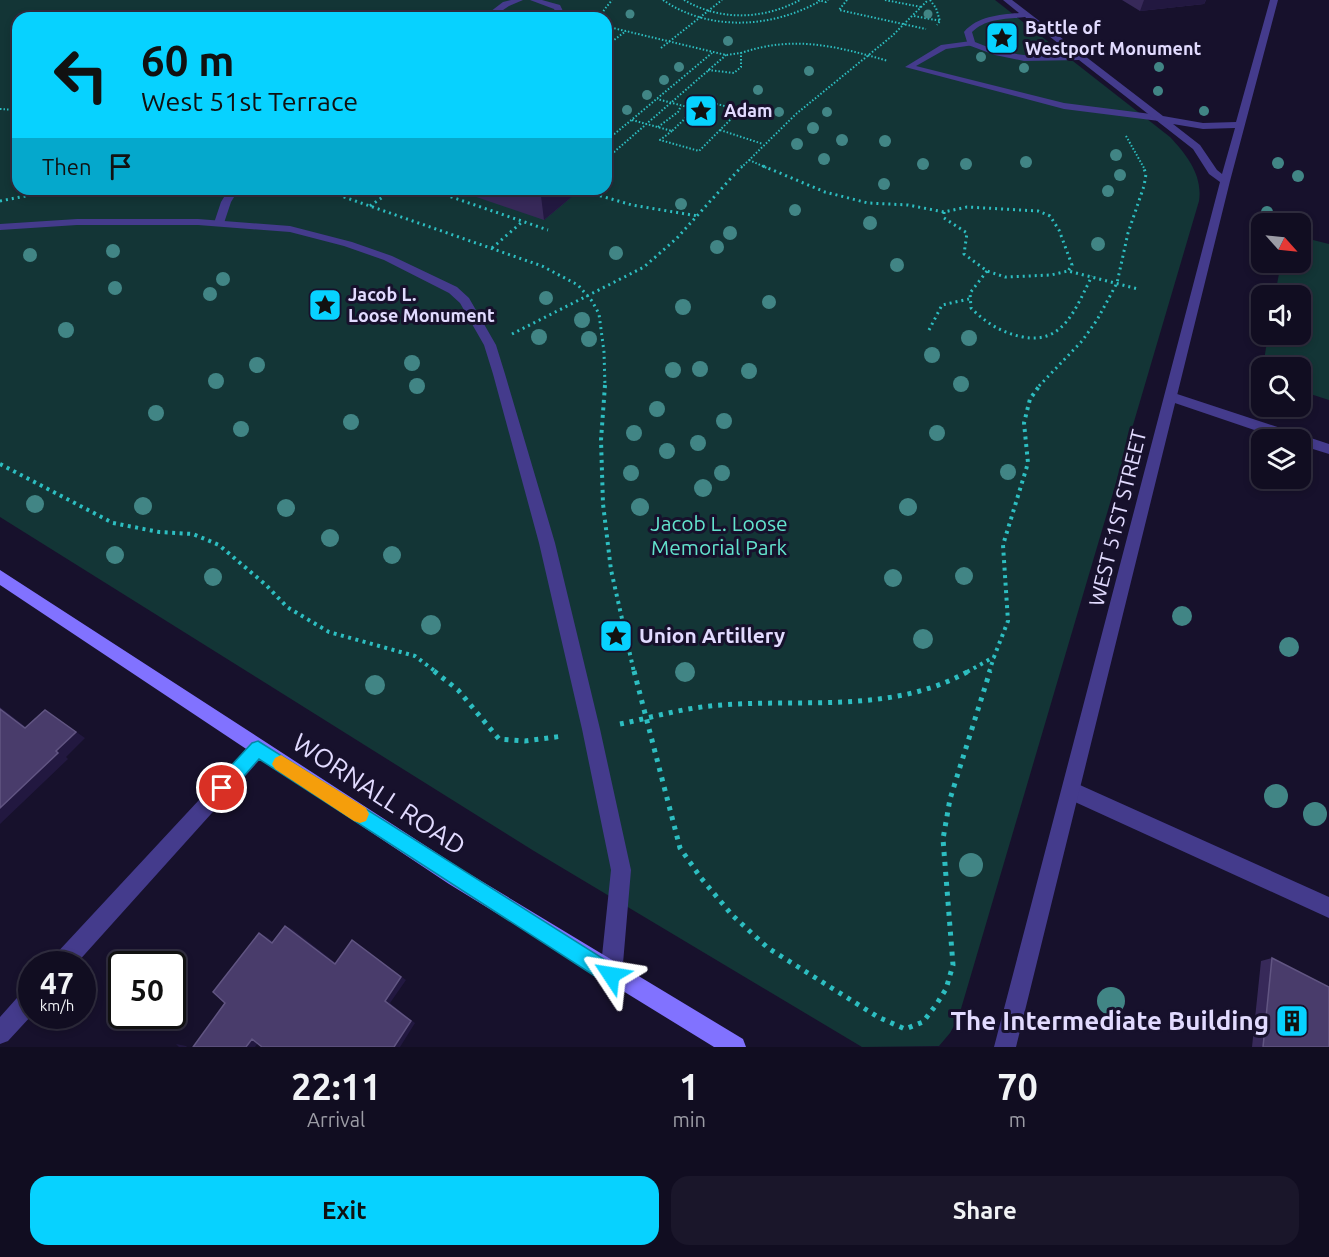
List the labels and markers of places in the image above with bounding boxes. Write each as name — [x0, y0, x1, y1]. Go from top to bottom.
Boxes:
place label: Battle of Westport Monument — [1025, 17, 1201, 58]
place icon: Battle of Westport Monument — [984, 20, 1020, 56]
place icon: Adam — [683, 93, 719, 129]
place label: Adam — [724, 100, 773, 120]
place label: Jacob L. Loose Monument — [348, 284, 495, 325]
place icon: Jacob L. Loose Monument — [307, 287, 343, 323]
place icon: Union Artillery — [598, 618, 634, 654]
place label: Union Artillery — [639, 623, 785, 647]
pin — [196, 762, 247, 813]
building icon: The Intermediate Building — [1274, 1003, 1310, 1039]
place label: The Intermediate Building — [950, 1006, 1269, 1035]

